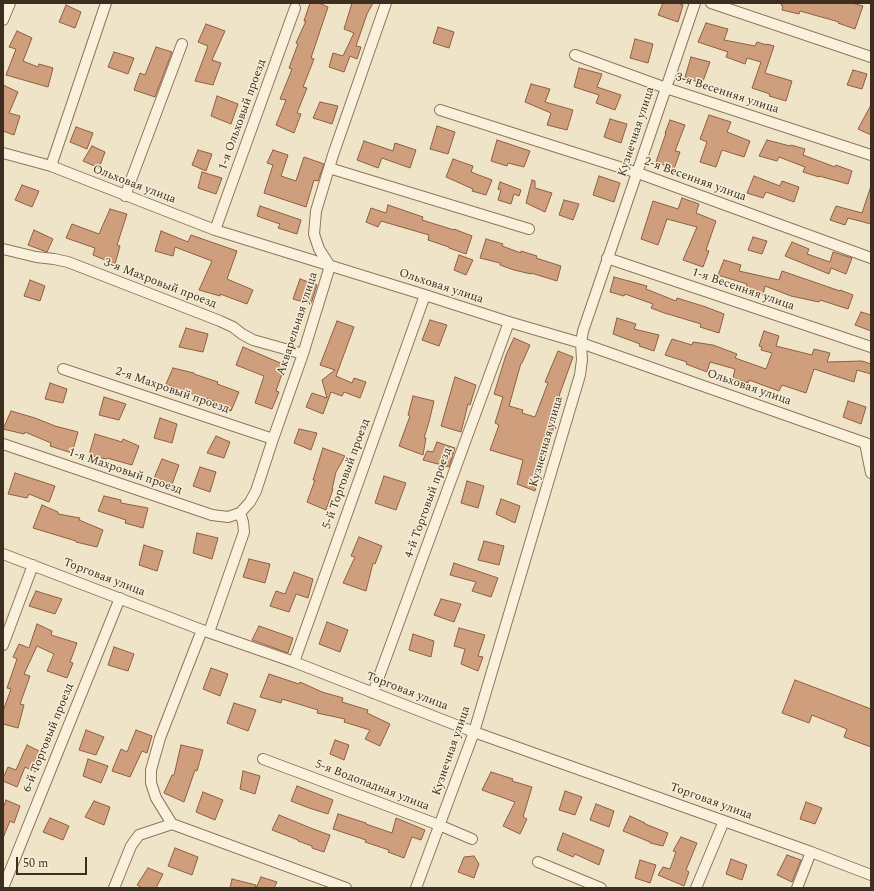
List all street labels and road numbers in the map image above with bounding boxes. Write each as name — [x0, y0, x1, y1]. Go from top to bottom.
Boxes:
street label: 1-я Ольховый проезд — [216, 58, 270, 172]
street label: 3-я Весенняя улица — [674, 71, 780, 117]
street label: Кузнечная улица — [616, 85, 658, 179]
street label: 2-я Весенняя улица — [642, 155, 748, 205]
street label: Ольховая улица — [90, 162, 178, 208]
street label: 3-я Махровый проезд — [102, 256, 218, 312]
street label: 1-я Весенняя улица — [690, 266, 796, 314]
street label: Ольховая улица — [397, 267, 485, 307]
street label: Акварельная улица — [275, 271, 321, 377]
street label: 2-я Махровый проезд — [113, 365, 231, 417]
street label: Ольховая улица — [705, 367, 793, 409]
street label: Кузнечная улица — [527, 395, 567, 489]
street label: 5-й Торговый проезд — [320, 417, 374, 531]
street label: 1-я Махровый проезд — [66, 446, 184, 498]
street label: 4-й Торговый проезд — [402, 446, 456, 560]
street label: Торговая улица — [61, 556, 147, 600]
street label: Торговая улица — [364, 670, 450, 714]
street label: 6-й Торговый проезд — [21, 681, 77, 795]
street label: Кузнечная улица — [430, 704, 474, 798]
street label: 5-я Водопадная улица — [313, 758, 431, 814]
street label: Торговая улица — [668, 780, 754, 824]

